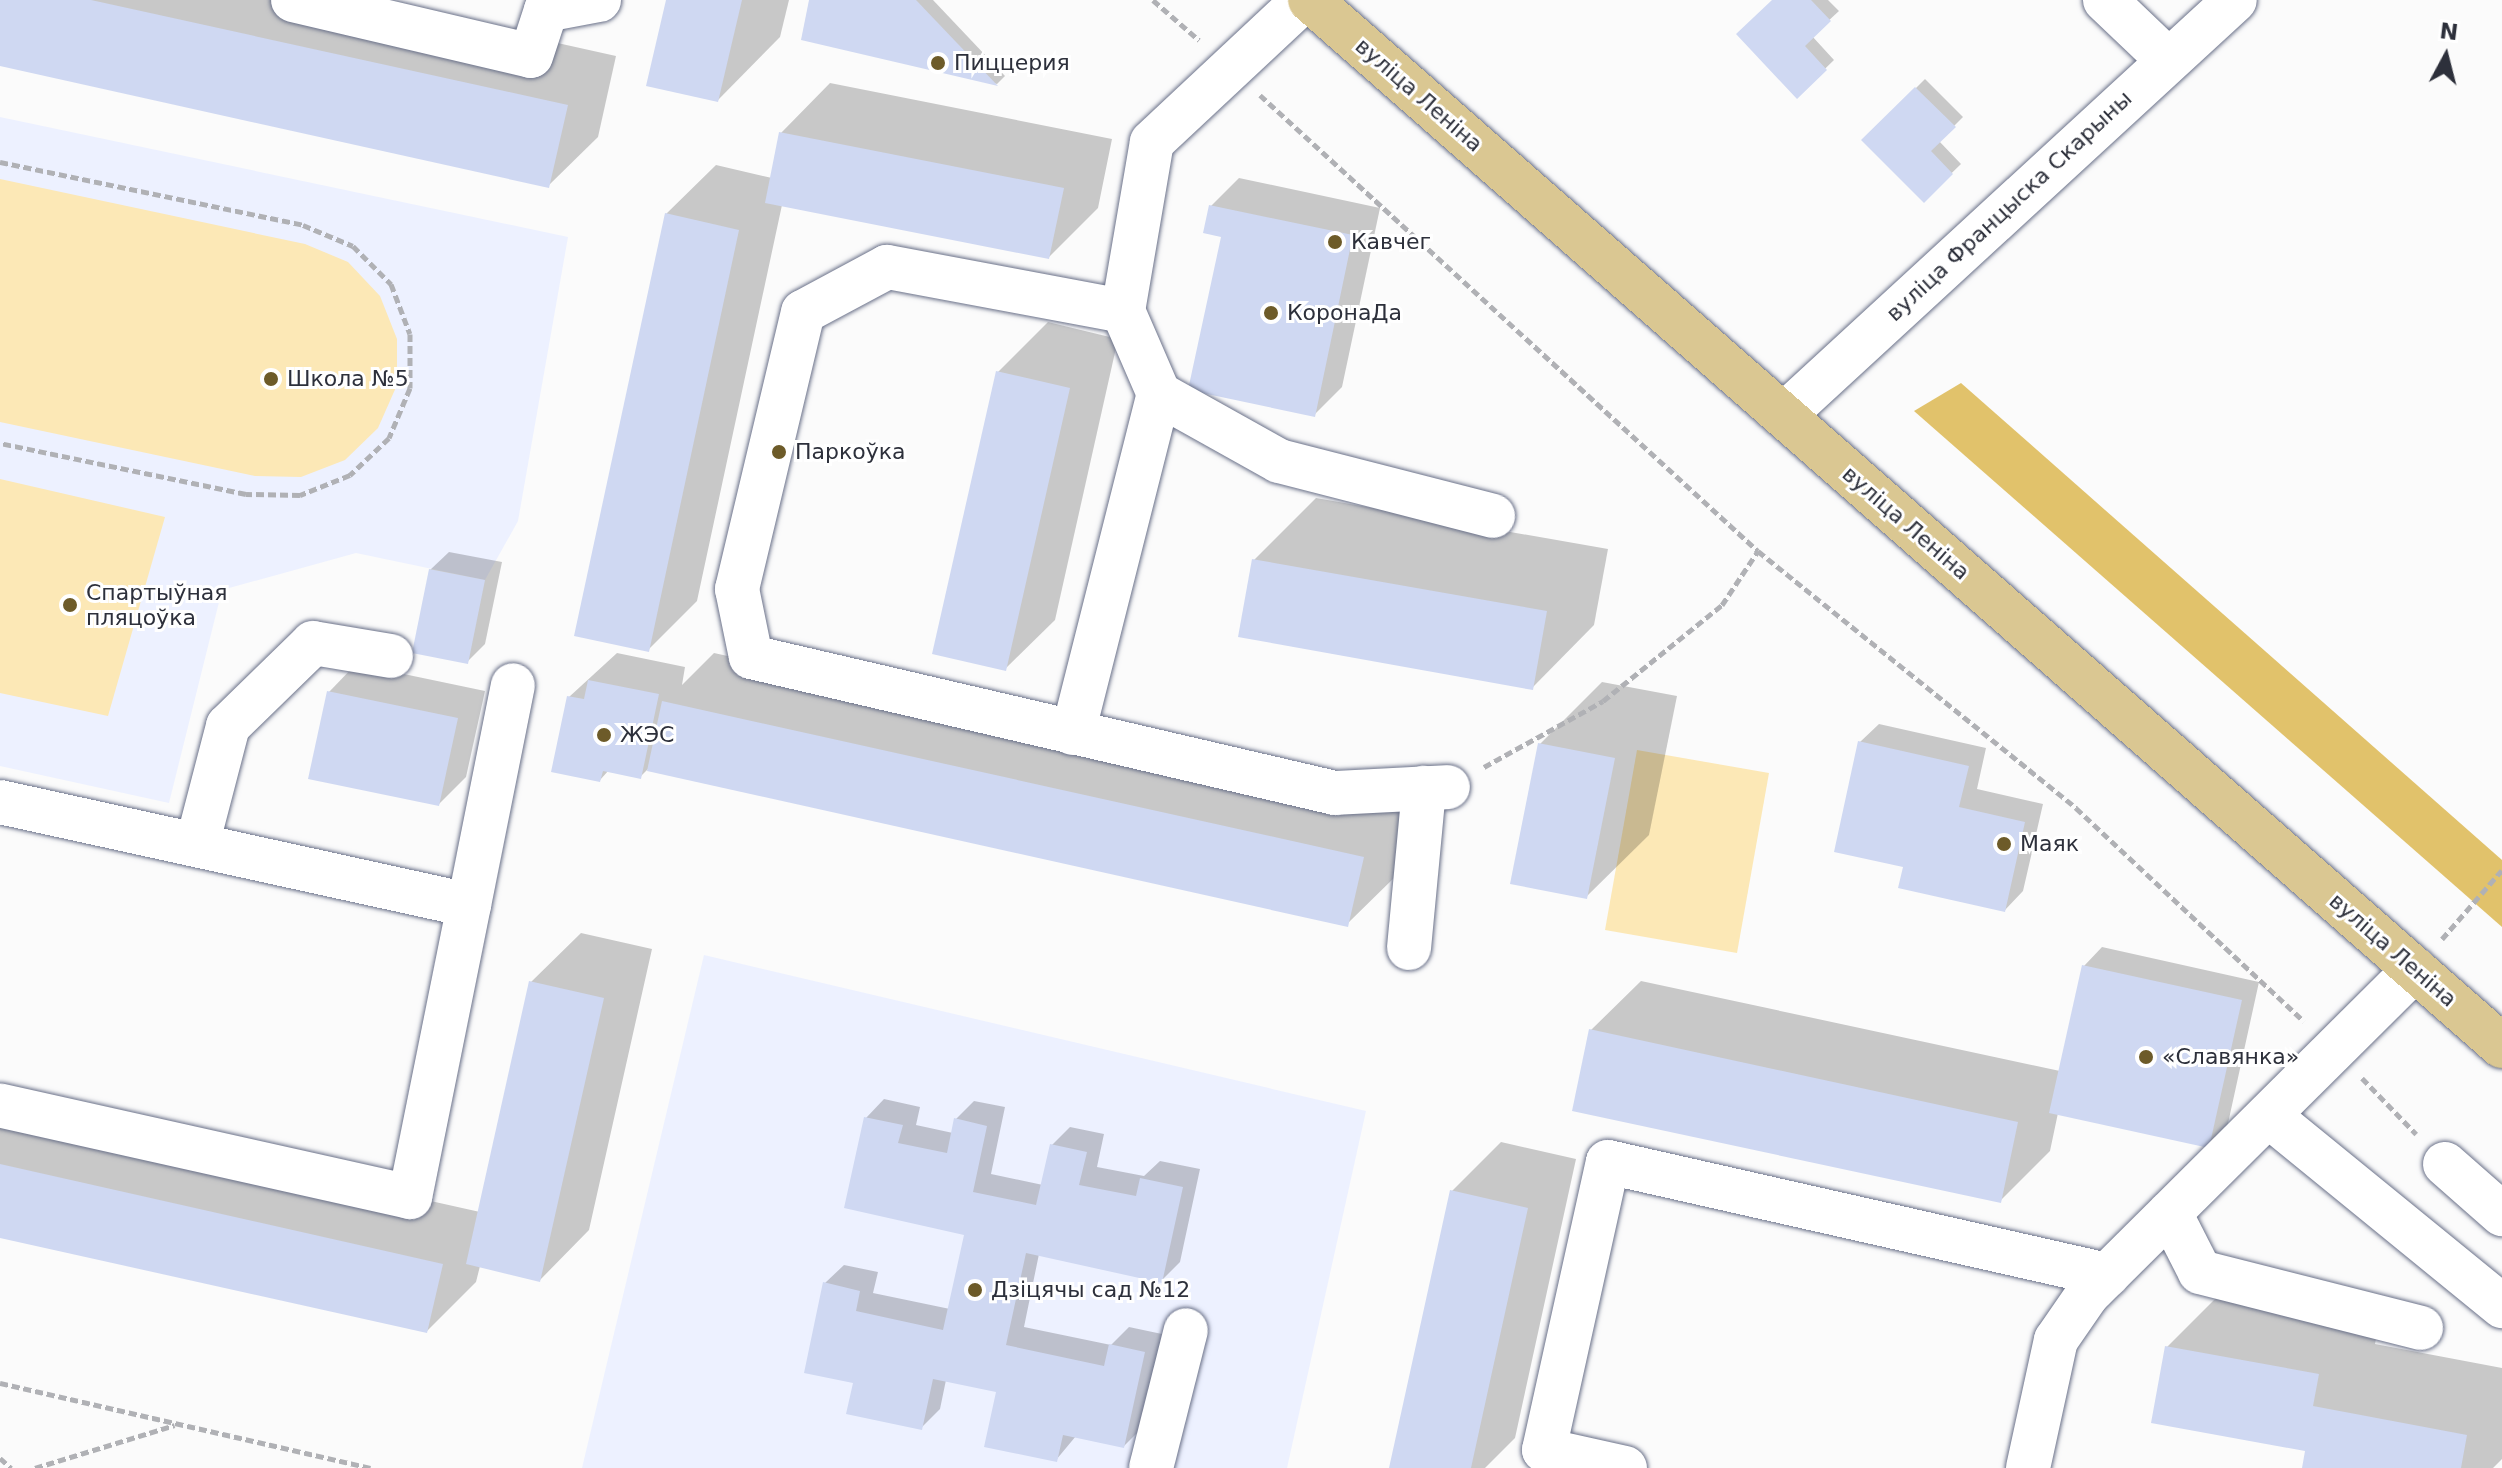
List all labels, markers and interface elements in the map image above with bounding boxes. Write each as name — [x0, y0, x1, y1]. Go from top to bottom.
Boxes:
north arrow — [2406, 16, 2486, 96]
text: N — [2438, 18, 2460, 45]
street label: вуліца Леніна — [1350, 33, 1488, 157]
place label: Пиццерия — [954, 50, 1070, 76]
marker: Пиццерия — [929, 54, 947, 72]
street label: вуліца Францыска Скарыны — [1881, 85, 2137, 327]
place label: Кавчег — [1351, 229, 1431, 255]
marker: Кавчег — [1326, 233, 1344, 251]
place label: КоронаДа — [1287, 300, 1402, 326]
marker: КоронаДа — [1262, 304, 1280, 322]
place label: Школа №5 — [287, 366, 409, 392]
marker: Школа №5 — [262, 370, 280, 388]
place label: Паркоўка — [795, 439, 906, 465]
marker: Паркоўка — [770, 443, 788, 461]
street label: вуліца Леніна — [1837, 461, 1975, 585]
place label: Спартыўная пляцоўка — [86, 579, 227, 630]
marker: Спартыўная пляцоўка — [61, 596, 79, 614]
place label: ЖЭС — [620, 722, 674, 748]
marker: ЖЭС — [595, 726, 613, 744]
place label: Маяк — [2020, 831, 2079, 857]
marker: Маяк — [1995, 835, 2013, 853]
street label: вуліца Леніна — [2324, 888, 2462, 1012]
place label: «Славянка» — [2162, 1044, 2299, 1070]
marker: «Славянка» — [2137, 1048, 2155, 1066]
place label: Дзіцячы сад №12 — [991, 1277, 1190, 1303]
marker: Дзіцячы сад №12 — [966, 1281, 984, 1299]

